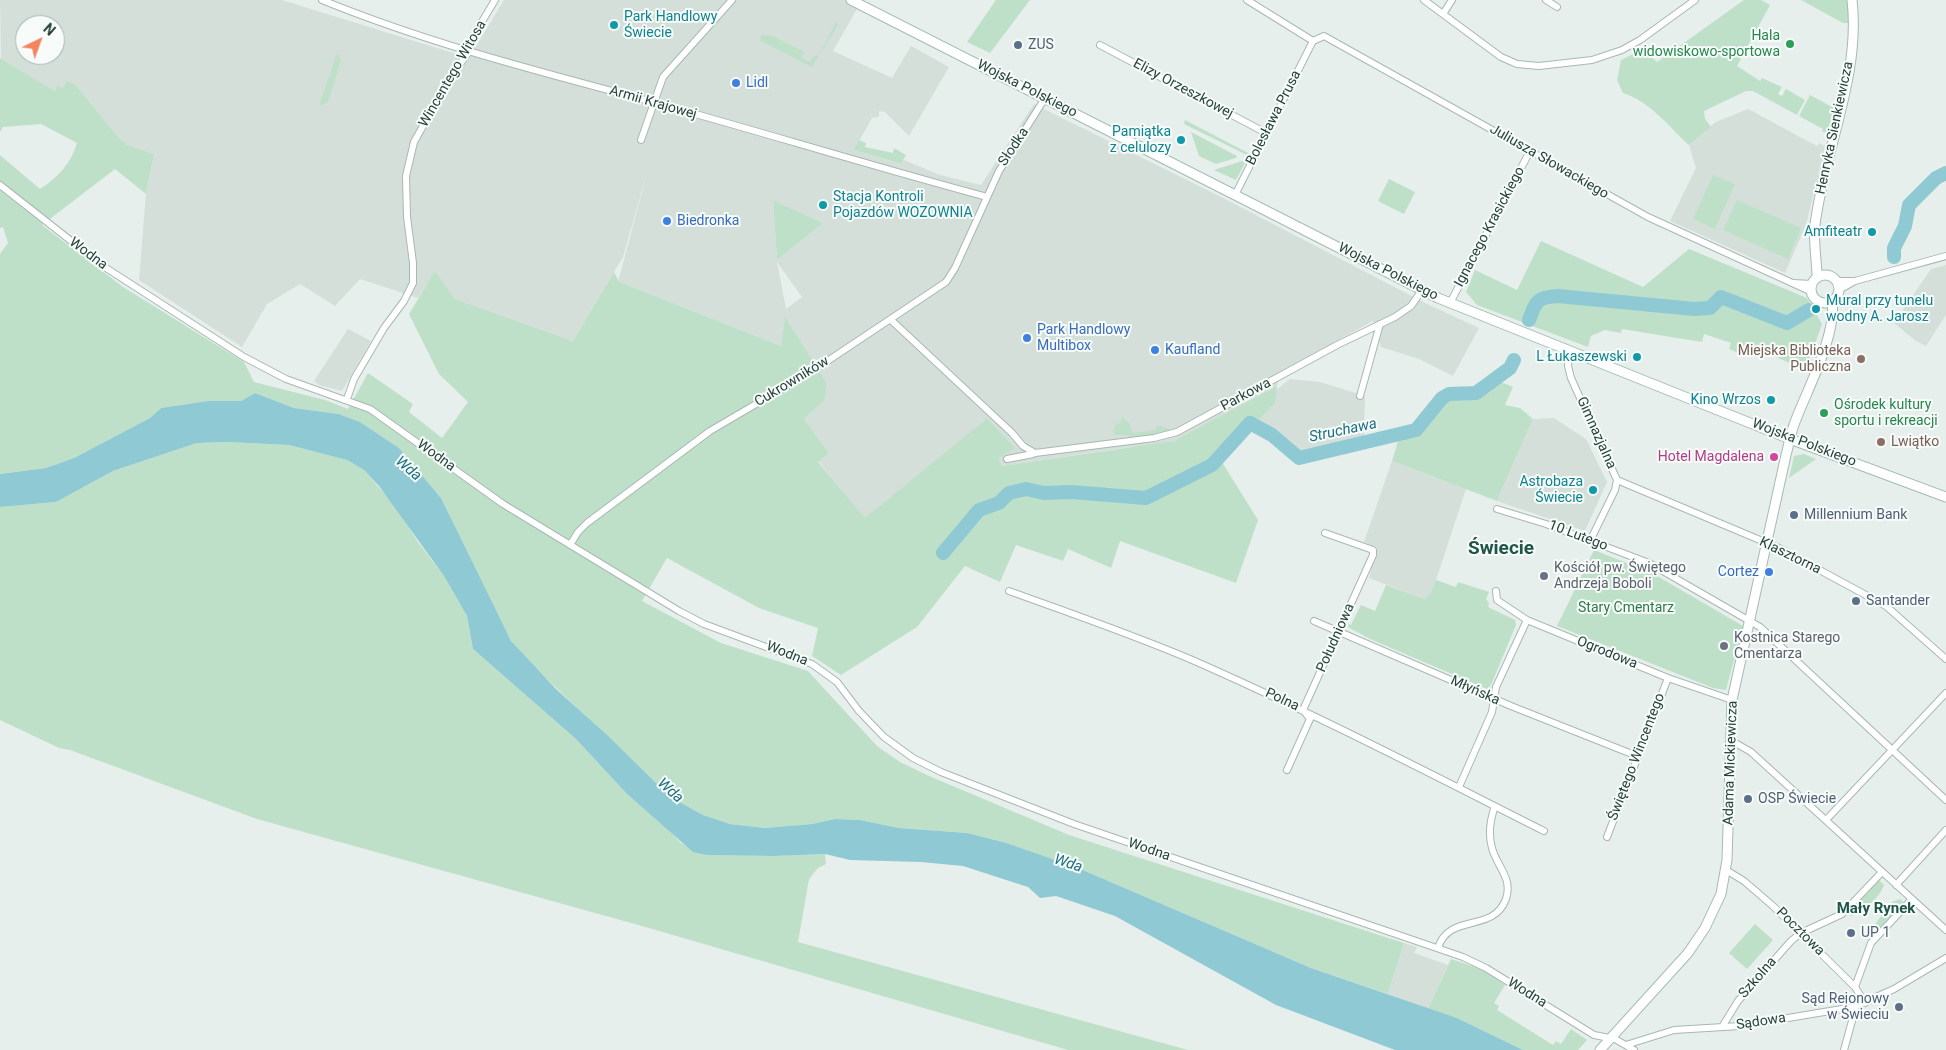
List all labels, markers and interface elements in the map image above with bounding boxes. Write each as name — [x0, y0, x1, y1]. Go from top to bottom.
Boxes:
place label: Park Handlowy Świecie — [624, 9, 717, 41]
north arrow — [15, 15, 65, 65]
street label: Wincentego Witosa — [416, 18, 490, 130]
marker: Park Handlowy Świecie — [608, 19, 620, 31]
text: N — [40, 20, 58, 39]
place label: Hala widowiskowo-sportowa — [1633, 28, 1780, 60]
place label: ZUS — [1028, 37, 1054, 53]
marker: Hala widowiskowo-sportowa — [1784, 38, 1796, 50]
marker: ZUS — [1012, 39, 1024, 51]
street label: Elizy Orzeszkowej — [1130, 56, 1236, 122]
street label: Wojska Polskiego — [974, 57, 1080, 121]
street label: Henryka Sienkiewicza — [1813, 60, 1857, 196]
street label: Bolesława Prusa — [1243, 68, 1305, 168]
place label: Lidl — [746, 75, 768, 91]
marker: Lidl — [730, 77, 742, 89]
street label: Armii Krajowej — [607, 83, 699, 123]
street label: Juliusza Słowackiego — [1487, 121, 1611, 203]
place label: Pamiątka z celulozy — [1110, 124, 1171, 156]
street label: Słodka — [995, 125, 1033, 169]
marker: Pamiątka z celulozy — [1175, 134, 1187, 146]
street label: Ignacego Krasickiego — [1451, 164, 1529, 290]
place label: Stacja Kontroli Pojazdów WOZOWNIA — [833, 189, 973, 222]
marker: Stacja Kontroli Pojazdów WOZOWNIA — [817, 199, 829, 211]
place label: Biedronka — [677, 213, 739, 229]
marker: Biedronka — [661, 215, 673, 227]
place label: Amfiteatr — [1804, 224, 1862, 240]
marker: Amfiteatr — [1866, 226, 1878, 238]
street label: Wodna — [66, 234, 110, 274]
street label: Wojska Polskiego — [1335, 240, 1441, 304]
place label: Mural przy tunelu wodny A. Jarosz — [1826, 293, 1933, 326]
marker: Mural przy tunelu wodny A. Jarosz — [1810, 303, 1822, 315]
place label: Park Handlowy Multibox — [1037, 322, 1130, 354]
marker: Park Handlowy Multibox — [1021, 332, 1033, 344]
place label: Kaufland — [1165, 342, 1220, 358]
place label: Miejska Biblioteka Publiczna — [1738, 343, 1851, 376]
marker: Kaufland — [1149, 344, 1161, 356]
place label: L Łukaszewski — [1536, 349, 1627, 365]
marker: L Łukaszewski — [1631, 351, 1643, 363]
street label: Cukrowników — [752, 353, 832, 411]
marker: Miejska Biblioteka Publiczna — [1855, 353, 1867, 365]
street label: Parkowa — [1218, 375, 1274, 415]
place label: Kino Wrzos — [1691, 392, 1761, 408]
street label: Gimnazjalna — [1573, 394, 1619, 472]
marker: Kino Wrzos — [1765, 394, 1777, 406]
place label: Ośrodek kultury sportu i rekreacji — [1834, 397, 1938, 430]
marker: Ośrodek kultury sportu i rekreacji — [1818, 407, 1830, 419]
water label: Struchawa — [1308, 415, 1378, 447]
street label: Wojska Polskiego — [1750, 415, 1858, 471]
place label: Lwiątko — [1891, 434, 1939, 450]
street label: Wodna — [413, 436, 459, 476]
marker: Lwiątko — [1875, 436, 1887, 448]
place label: Hotel Magdalena — [1658, 449, 1764, 465]
marker: Hotel Magdalena — [1768, 451, 1780, 463]
water label: Wda — [391, 453, 425, 485]
place label: Astrobaza Świecie — [1519, 474, 1583, 507]
marker: Astrobaza Świecie — [1587, 484, 1599, 496]
place label: Millennium Bank — [1804, 507, 1907, 523]
marker: Millennium Bank — [1788, 509, 1800, 521]
street label: 10 Lutego — [1546, 517, 1610, 555]
street label: Klasztorna — [1756, 534, 1824, 578]
district label: Świecie — [1468, 538, 1534, 560]
place label: Kościół pw. Świętego Andrzeja Boboli — [1554, 560, 1686, 592]
place label: Cortez — [1718, 564, 1759, 580]
marker: Cortez — [1763, 566, 1775, 578]
marker: Kościół pw. Świętego Andrzeja Boboli — [1538, 570, 1550, 582]
place label: Santander — [1866, 593, 1930, 609]
marker: Santander — [1850, 595, 1862, 607]
park label: Stary Cmentarz — [1578, 600, 1674, 616]
street label: Południowa — [1313, 601, 1359, 675]
place label: Kostnica Starego Cmentarza — [1734, 630, 1840, 662]
street label: Ogrodowa — [1574, 633, 1640, 673]
street label: Wodna — [764, 638, 810, 670]
marker: Kostnica Starego Cmentarza — [1718, 640, 1730, 652]
street label: Młyńska — [1448, 673, 1502, 709]
street label: Polna — [1262, 685, 1302, 715]
street label: Świętego Wincentego — [1605, 691, 1669, 823]
street label: Adama Mickiewicza — [1720, 700, 1742, 826]
water label: Wda — [653, 775, 687, 807]
place label: OSP Świecie — [1758, 791, 1836, 807]
marker: OSP Świecie — [1742, 793, 1754, 805]
street label: Wodna — [1126, 835, 1172, 865]
water label: Wda — [1052, 851, 1084, 877]
district label: Mały Rynek — [1837, 900, 1915, 918]
street label: Pocztowa — [1772, 904, 1828, 960]
place label: UP 1 — [1861, 925, 1890, 941]
marker: UP 1 — [1845, 927, 1857, 939]
street label: Szkolna — [1736, 954, 1780, 1002]
street label: Wodna — [1504, 974, 1550, 1012]
place label: Sąd Rejonowy w Świeciu — [1801, 991, 1889, 1024]
marker: Sąd Rejonowy w Świeciu — [1893, 1001, 1905, 1013]
street label: Sądowa — [1735, 1010, 1787, 1034]

